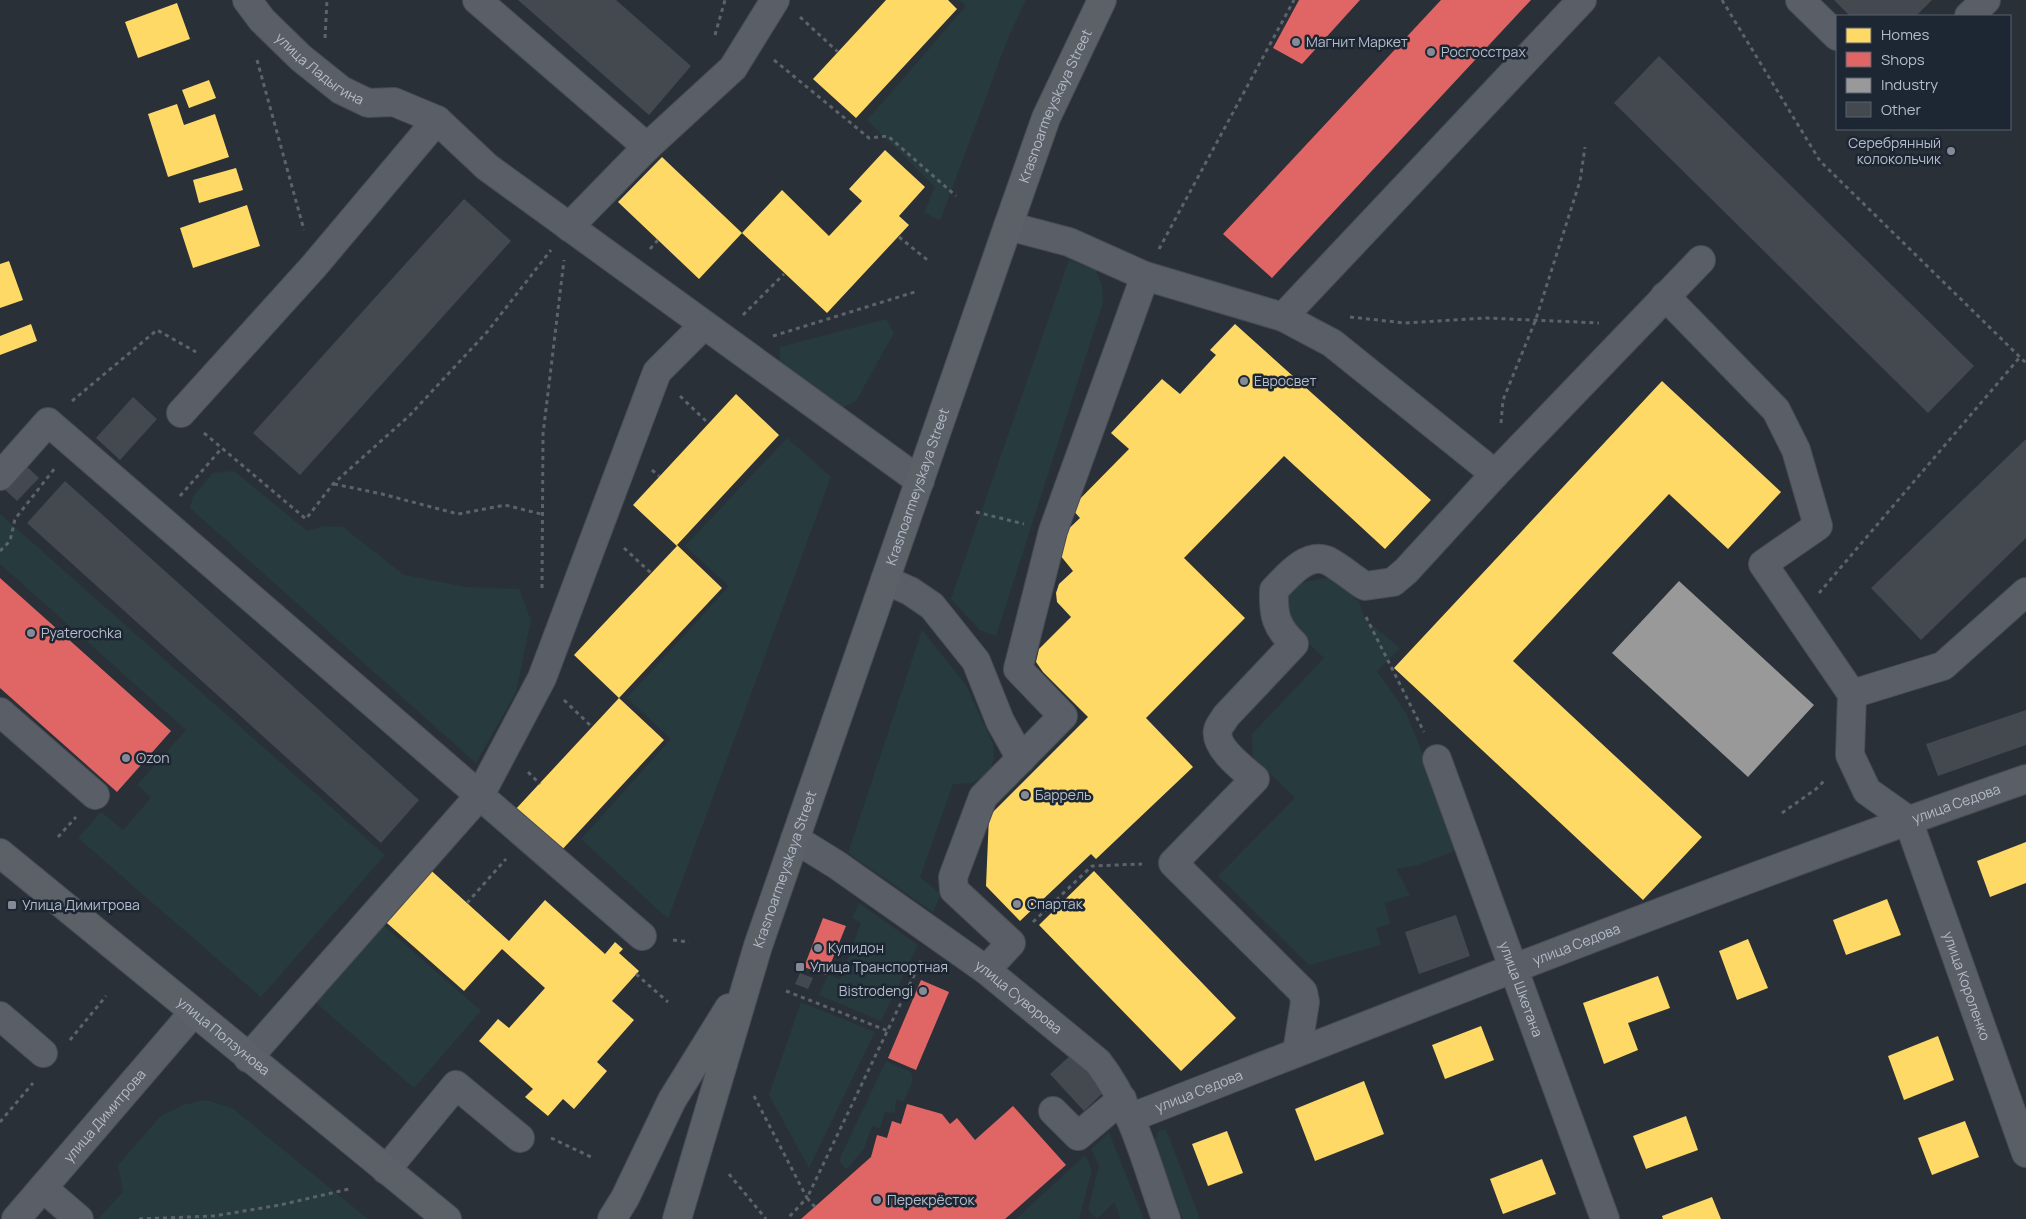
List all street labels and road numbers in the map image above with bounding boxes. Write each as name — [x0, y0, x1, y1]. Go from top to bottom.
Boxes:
street label: Krasnoarmeyskaya Street — [1014, 25, 1096, 185]
street label: улица Ладыгина — [271, 28, 367, 109]
street label: Krasnoarmeyskaya Street — [881, 405, 953, 568]
street label: улица Седова — [1909, 779, 2003, 828]
street label: Krasnoarmeyskaya Street — [748, 787, 820, 950]
street label: улица Седова — [1530, 918, 1623, 969]
street label: улица Короленко — [1939, 929, 1995, 1043]
street label: улица Шкетана — [1495, 938, 1548, 1039]
street label: улица Суворова — [971, 955, 1067, 1038]
street label: улица Ползунова — [174, 992, 274, 1079]
street label: улица Димитрова — [59, 1065, 150, 1166]
street label: улица Седова — [1152, 1065, 1245, 1116]

